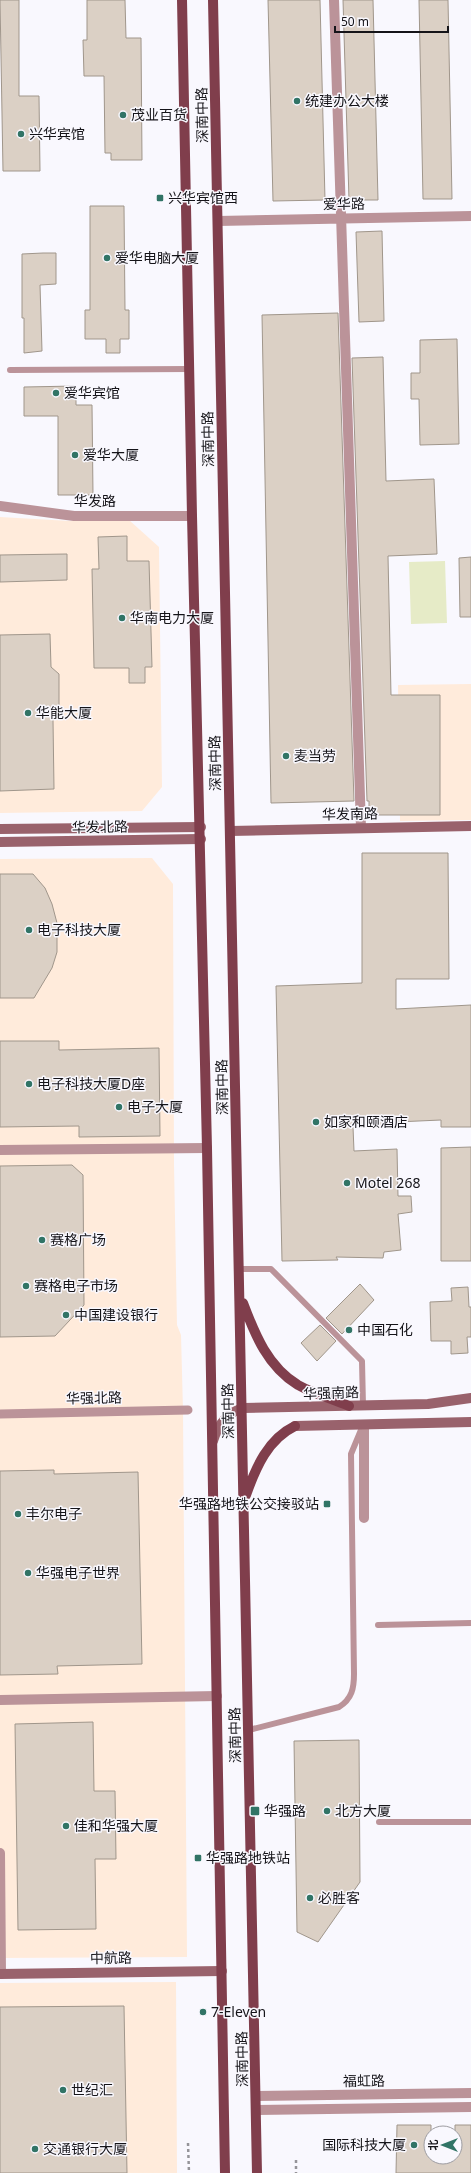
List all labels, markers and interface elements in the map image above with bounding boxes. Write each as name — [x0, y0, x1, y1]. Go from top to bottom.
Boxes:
scale bar — [335, 8, 448, 34]
text: 50 m — [341, 13, 369, 30]
street label: 深南中路 — [192, 87, 211, 143]
place label: 统建办公大楼 — [305, 91, 389, 110]
marker: 统建办公大楼 — [292, 96, 302, 106]
place label: 茂业百货 — [131, 105, 187, 124]
marker: 茂业百货 — [118, 110, 128, 120]
place label: 兴华宾馆 — [29, 124, 85, 143]
marker: 兴华宾馆 — [16, 129, 26, 139]
place label: 兴华宾馆西 — [168, 188, 238, 207]
marker: 兴华宾馆西 — [155, 193, 165, 203]
street label: 爱华路 — [323, 194, 365, 213]
place label: 爱华电脑大厦 — [115, 248, 199, 267]
marker: 爱华电脑大厦 — [102, 253, 112, 263]
place label: 爱华宾馆 — [64, 383, 120, 402]
marker: 爱华宾馆 — [51, 388, 61, 398]
street label: 深南中路 — [198, 411, 217, 467]
place label: 爱华大厦 — [83, 445, 139, 464]
marker: 爱华大厦 — [70, 450, 80, 460]
street label: 华发路 — [74, 491, 116, 510]
place label: 华南电力大厦 — [130, 608, 214, 627]
marker: 华南电力大厦 — [117, 613, 127, 623]
place label: 华能大厦 — [36, 703, 92, 722]
marker: 华能大厦 — [23, 708, 33, 718]
street label: 深南中路 — [205, 735, 224, 791]
place label: 麦当劳 — [294, 746, 336, 765]
marker: 麦当劳 — [281, 751, 291, 761]
street label: 华发南路 — [322, 804, 378, 823]
street label: 华发北路 — [72, 817, 128, 836]
place label: 电子科技大厦 — [37, 920, 121, 939]
marker: 电子科技大厦 — [24, 925, 34, 935]
street label: 深南中路 — [212, 1059, 231, 1115]
place label: 电子科技大厦D座 — [37, 1074, 145, 1093]
marker: 电子科技大厦D座 — [24, 1079, 34, 1089]
place label: 电子大厦 — [127, 1097, 183, 1116]
marker: 电子大厦 — [114, 1102, 124, 1112]
place label: 如家和颐酒店 — [324, 1112, 408, 1131]
marker: 如家和颐酒店 — [311, 1117, 321, 1127]
place label: Motel 268 — [355, 1173, 420, 1192]
marker: Motel 268 — [342, 1178, 352, 1188]
place label: 赛格广场 — [50, 1230, 106, 1249]
marker: 赛格广场 — [37, 1235, 47, 1245]
place label: 赛格电子市场 — [34, 1276, 118, 1295]
marker: 赛格电子市场 — [21, 1281, 31, 1291]
place label: 中国建设银行 — [74, 1305, 158, 1324]
marker: 中国建设银行 — [61, 1310, 71, 1320]
place label: 中国石化 — [357, 1320, 413, 1339]
marker: 中国石化 — [344, 1325, 354, 1335]
street label: 华强南路 — [303, 1382, 359, 1403]
street label: 深南中路 — [218, 1383, 237, 1439]
street label: 华强北路 — [66, 1388, 122, 1407]
place label: 华强路地铁公交接驳站 — [179, 1494, 319, 1513]
marker: 华强路地铁公交接驳站 — [322, 1499, 332, 1509]
place label: 丰尔电子 — [26, 1504, 82, 1523]
marker: 丰尔电子 — [13, 1509, 23, 1519]
place label: 华强电子世界 — [36, 1563, 120, 1582]
marker: 华强电子世界 — [23, 1568, 33, 1578]
street label: 深南中路 — [225, 1707, 244, 1763]
place label: 华强路 — [264, 1801, 306, 1820]
place label: 北方大厦 — [335, 1801, 391, 1820]
marker: 华强路 — [249, 1805, 261, 1817]
marker: 北方大厦 — [322, 1806, 332, 1816]
place label: 佳和华强大厦 — [74, 1816, 158, 1835]
marker: 佳和华强大厦 — [61, 1821, 71, 1831]
place label: 华强路地铁站 — [206, 1848, 290, 1867]
marker: 华强路地铁站 — [193, 1853, 203, 1863]
place label: 必胜客 — [318, 1888, 360, 1907]
marker: 必胜客 — [305, 1893, 315, 1903]
street label: 中航路 — [90, 1948, 132, 1967]
place label: 7-Eleven — [211, 2002, 266, 2021]
marker: 7-Eleven — [198, 2007, 208, 2017]
street label: 深南中路 — [232, 2031, 251, 2087]
street label: 福虹路 — [343, 2071, 385, 2090]
place label: 世纪汇 — [71, 2080, 113, 2099]
marker: 世纪汇 — [58, 2085, 68, 2095]
north arrow — [423, 2125, 463, 2165]
place label: 国际科技大厦 — [322, 2135, 406, 2154]
place label: 交通银行大厦 — [43, 2139, 127, 2158]
marker: 国际科技大厦 — [409, 2140, 419, 2150]
text: 北 — [425, 2140, 440, 2151]
marker: 交通银行大厦 — [30, 2144, 40, 2154]

